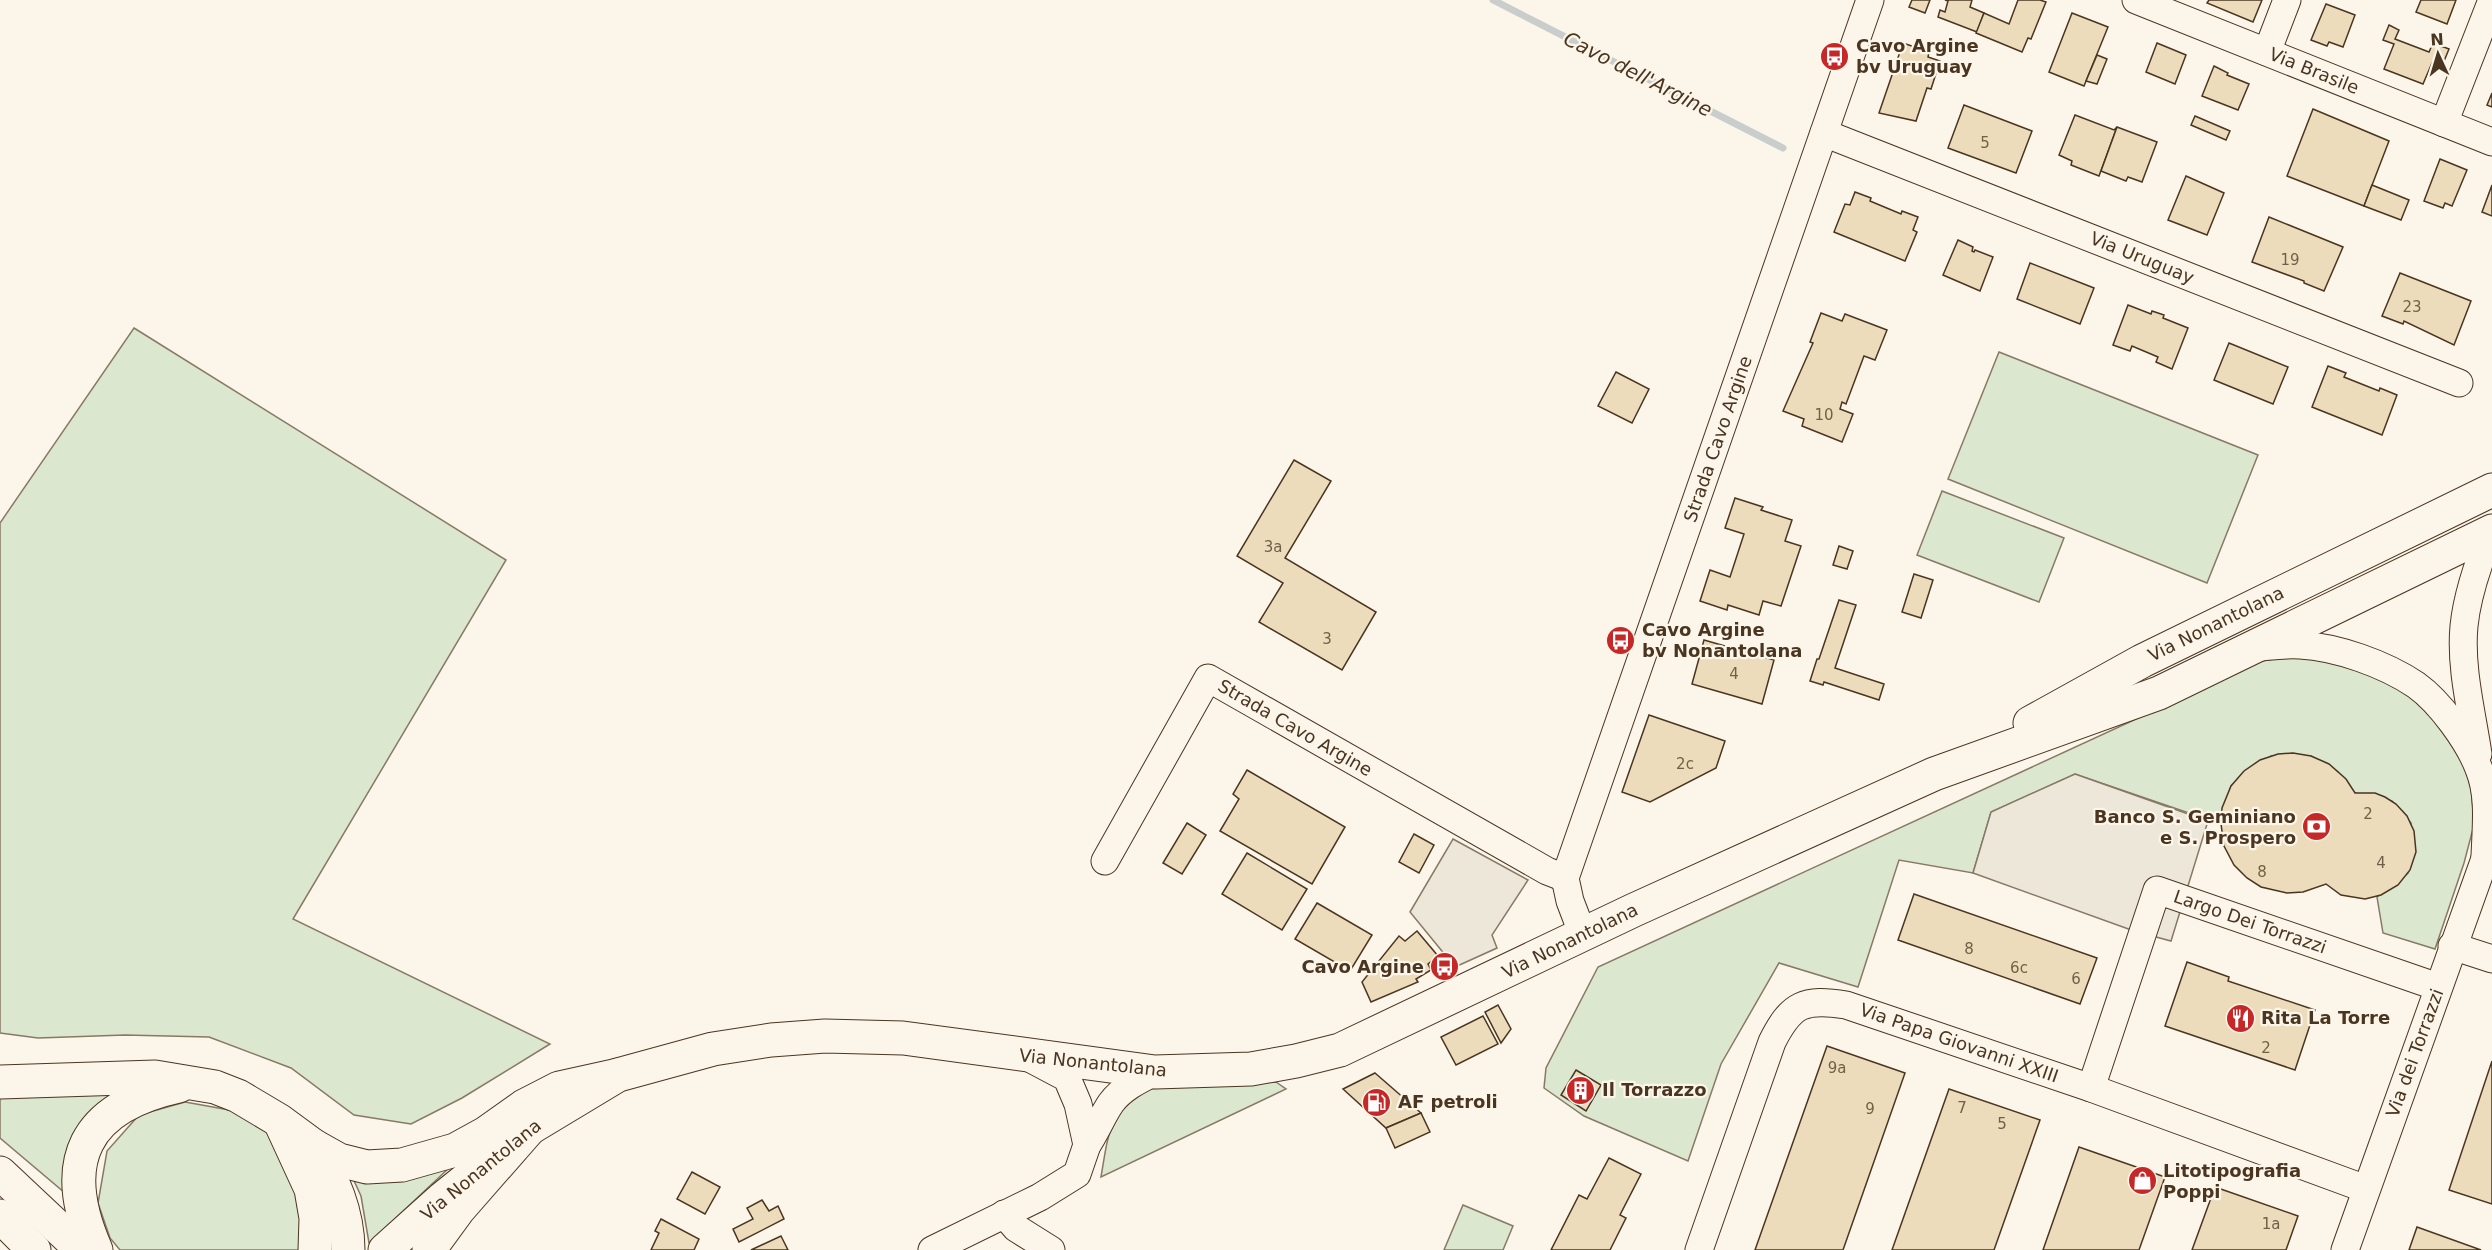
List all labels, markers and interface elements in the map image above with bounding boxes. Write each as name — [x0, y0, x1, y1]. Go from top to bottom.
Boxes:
north arrow — [2408, 24, 2468, 84]
water label: Cavo dell'Argine — [1560, 26, 1716, 122]
text: N — [2430, 30, 2444, 49]
place label: Cavo Argine bv Uruguay — [1856, 35, 1979, 77]
bus stop icon: Cavo Argine bv Uruguay — [1819, 40, 1851, 72]
street label: Via Brasile — [2266, 43, 2362, 98]
house number: 5 — [1980, 134, 1990, 152]
street label: Via Uruguay — [2087, 227, 2198, 288]
house number: 19 — [2280, 251, 2300, 269]
house number: 23 — [2402, 298, 2422, 316]
street label: Strada Cavo Argine — [1679, 353, 1756, 525]
house number: 10 — [1814, 406, 1834, 424]
house number: 3a — [1264, 538, 1282, 556]
street label: Via Nonantolana — [2144, 582, 2287, 666]
place label: Cavo Argine bv Nonantolana — [1642, 619, 1802, 661]
bus stop icon: Cavo Argine bv Nonantolana — [1605, 624, 1637, 656]
house number: 3 — [1322, 630, 1332, 648]
house number: 4 — [1729, 665, 1739, 683]
street label: Strada Cavo Argine — [1214, 675, 1376, 780]
house number: 2c — [1676, 755, 1694, 773]
house number: 2 — [2363, 805, 2373, 823]
place label: Banco S. Geminiano e S. Prospero — [2094, 806, 2296, 848]
bank icon: Banco S. Geminiano e S. Prospero — [2301, 811, 2333, 843]
house number: 4 — [2376, 854, 2386, 872]
house number: 8 — [2257, 863, 2267, 881]
street label: Largo Dei Torrazzi — [2171, 886, 2329, 958]
street label: Via Nonantolana — [1498, 899, 1641, 983]
house number: 8 — [1964, 940, 1974, 958]
bus stop icon: Cavo Argine — [1429, 951, 1461, 983]
place label: Cavo Argine — [1301, 956, 1424, 977]
house number: 6c — [2010, 959, 2028, 977]
house number: 6 — [2071, 970, 2081, 988]
street label: Via dei Torrazzi — [2382, 986, 2448, 1120]
street label: Via Papa Giovanni XXIII — [1857, 999, 2061, 1086]
restaurant icon: Rita La Torre — [2224, 1002, 2256, 1034]
place label: Rita La Torre — [2261, 1007, 2390, 1028]
house number: 2 — [2261, 1039, 2271, 1057]
street label: Via Nonantolana — [1018, 1044, 1168, 1081]
house number: 9a — [1828, 1059, 1846, 1077]
building icon: Il Torrazzo — [1565, 1074, 1597, 1106]
place label: Il Torrazzo — [1602, 1079, 1707, 1100]
fuel station icon: AF petroli — [1361, 1086, 1393, 1118]
place label: AF petroli — [1398, 1091, 1498, 1112]
house number: 7 — [1957, 1099, 1967, 1117]
house number: 9 — [1865, 1100, 1875, 1118]
street label: Via Nonantolana — [416, 1115, 545, 1225]
house number: 5 — [1997, 1115, 2007, 1133]
place label: Litotipografia Poppi — [2163, 1160, 2301, 1202]
shop icon: Litotipografia Poppi — [2126, 1165, 2158, 1197]
house number: 1a — [2262, 1215, 2280, 1233]

